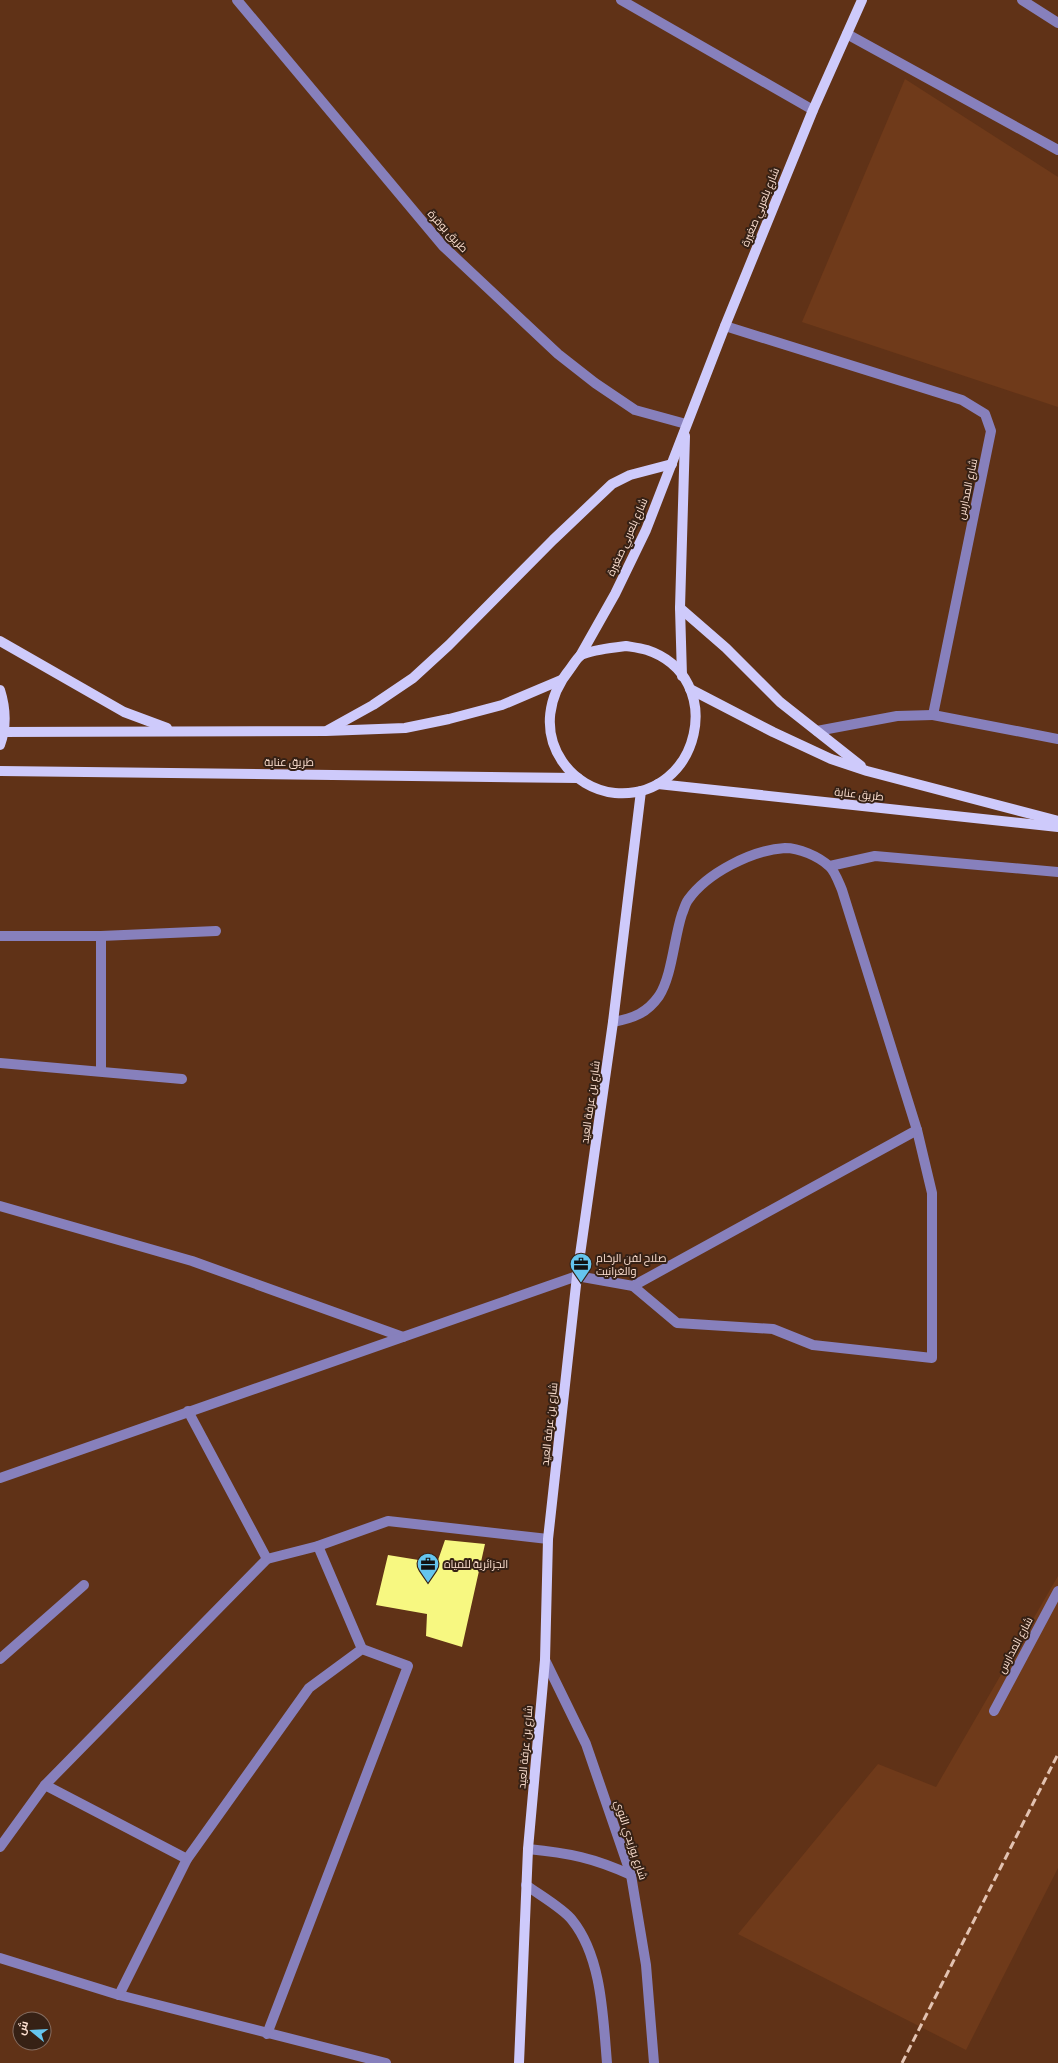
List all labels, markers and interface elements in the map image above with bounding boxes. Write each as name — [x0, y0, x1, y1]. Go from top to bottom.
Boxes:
street label: شارع بلعربي صغيرة — [737, 165, 784, 249]
street label: طريق بوقرة — [425, 206, 472, 255]
street label: شارع المدارس — [953, 457, 981, 521]
street label: شارع بلعربي صغيرة — [603, 495, 652, 579]
street label: طريق عنابة — [264, 754, 314, 769]
street label: طريق عنابة — [834, 783, 885, 804]
street label: شارع بن عرفة العيد — [576, 1060, 604, 1144]
place label: صلاح لفن الرخام والغرانيت — [596, 1250, 666, 1278]
office icon: صلاح لفن الرخام والغرانيت — [568, 1251, 594, 1284]
street label: شارع بن عرفة العيد — [537, 1382, 561, 1466]
office icon: الجزائرية للمياه — [415, 1551, 441, 1584]
place label: الجزائرية للمياه — [444, 1556, 508, 1571]
street label: شارع المدارس — [993, 1614, 1037, 1676]
street label: شارع بن عرفة العيد — [513, 1705, 537, 1789]
street label: شارع بوزيدي النوي — [610, 1798, 651, 1882]
north arrow — [12, 2011, 52, 2051]
text: ش — [13, 2019, 31, 2037]

